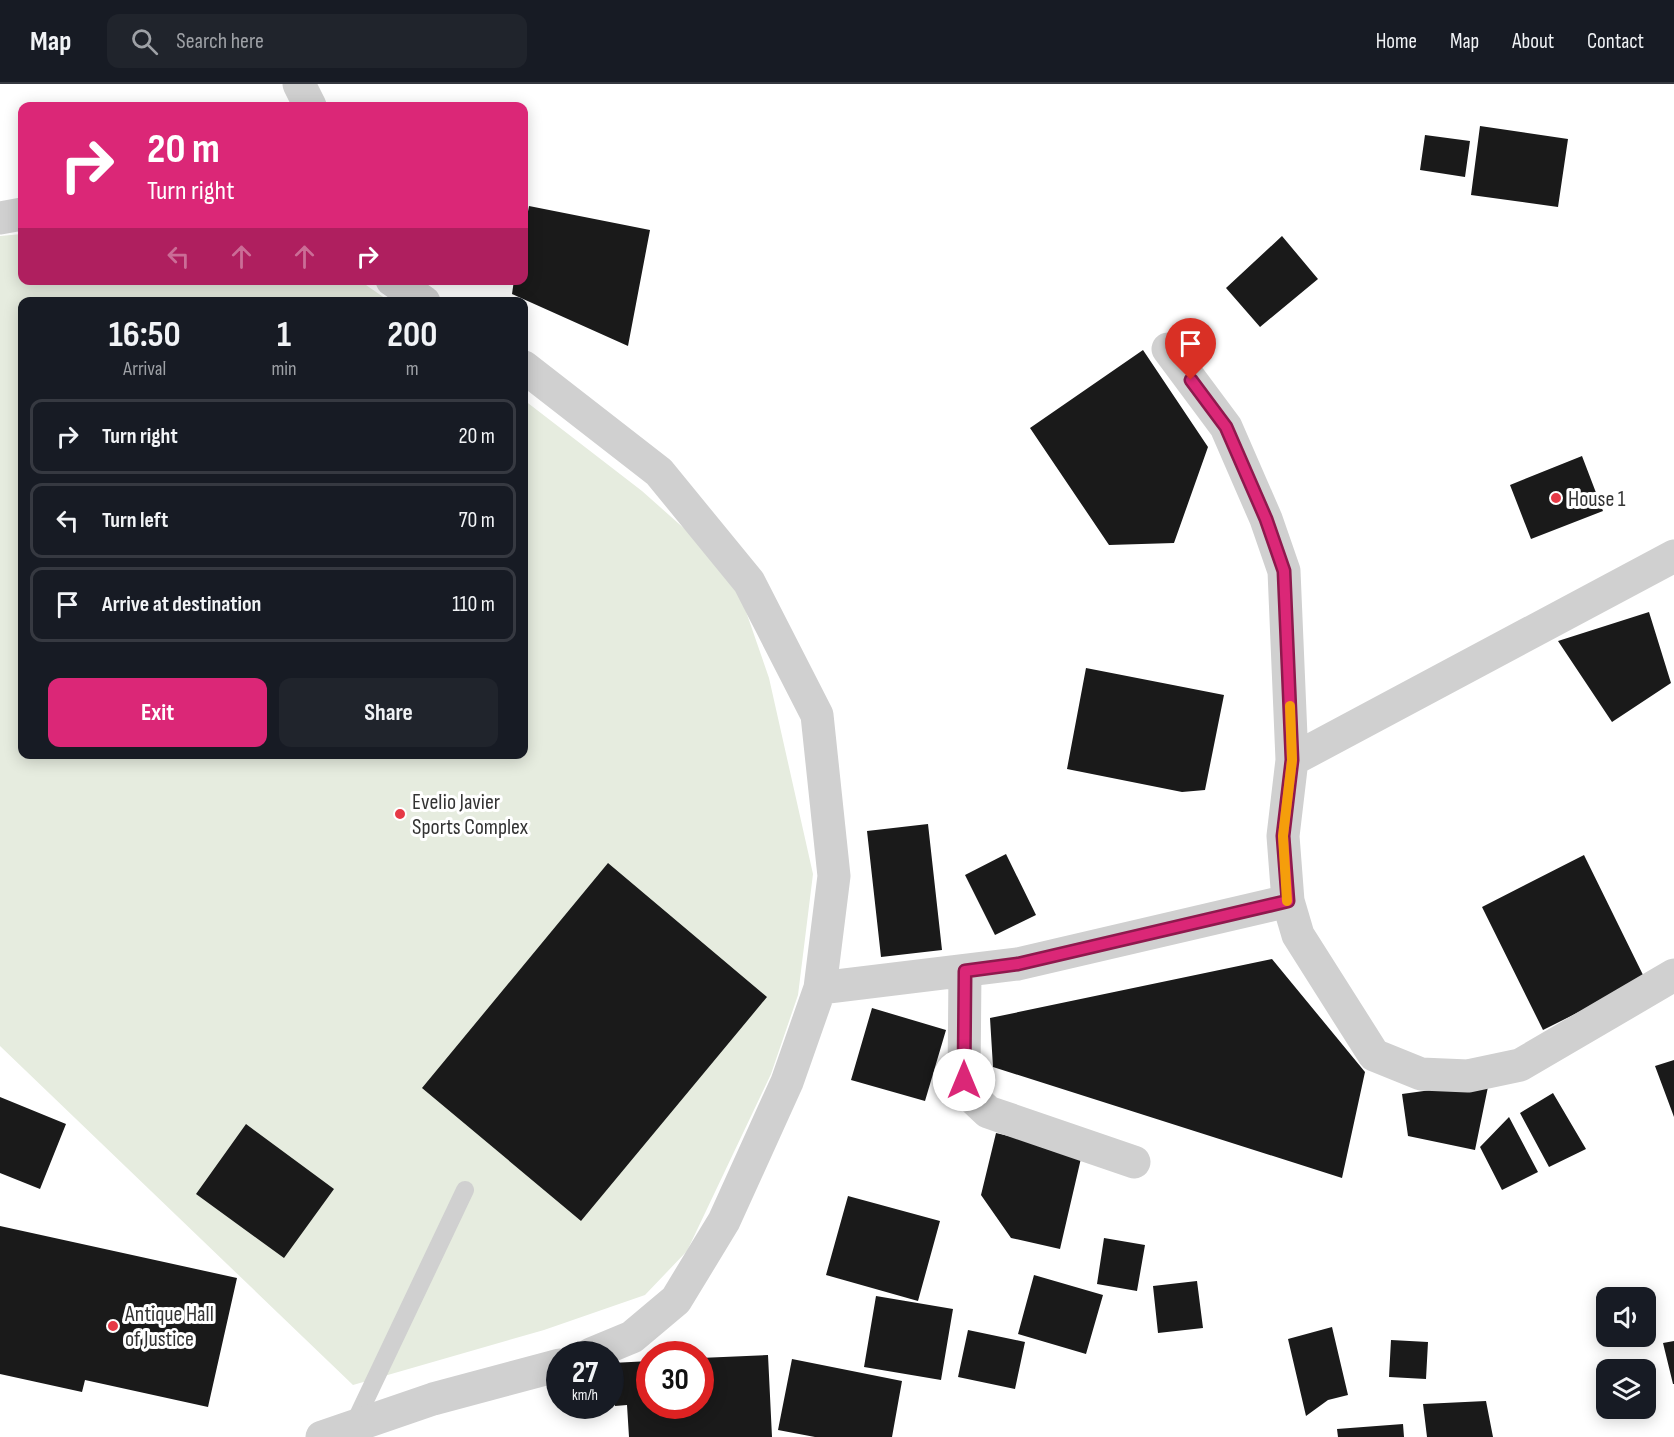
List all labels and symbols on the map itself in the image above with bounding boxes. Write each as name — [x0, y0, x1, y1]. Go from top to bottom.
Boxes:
pin — [1165, 318, 1216, 380]
place label: House 1 — [1568, 486, 1626, 513]
marker: House 1 — [1549, 491, 1563, 505]
place label: Evelio Javier Sports Complex — [412, 789, 529, 841]
marker: Evelio Javier Sports Complex — [393, 807, 407, 821]
position arrow — [932, 1048, 996, 1112]
place label: Antique Hall of Justice — [124, 1301, 214, 1353]
marker: Antique Hall of Justice — [106, 1319, 120, 1333]
speed limit sign: 30 — [636, 1341, 714, 1419]

